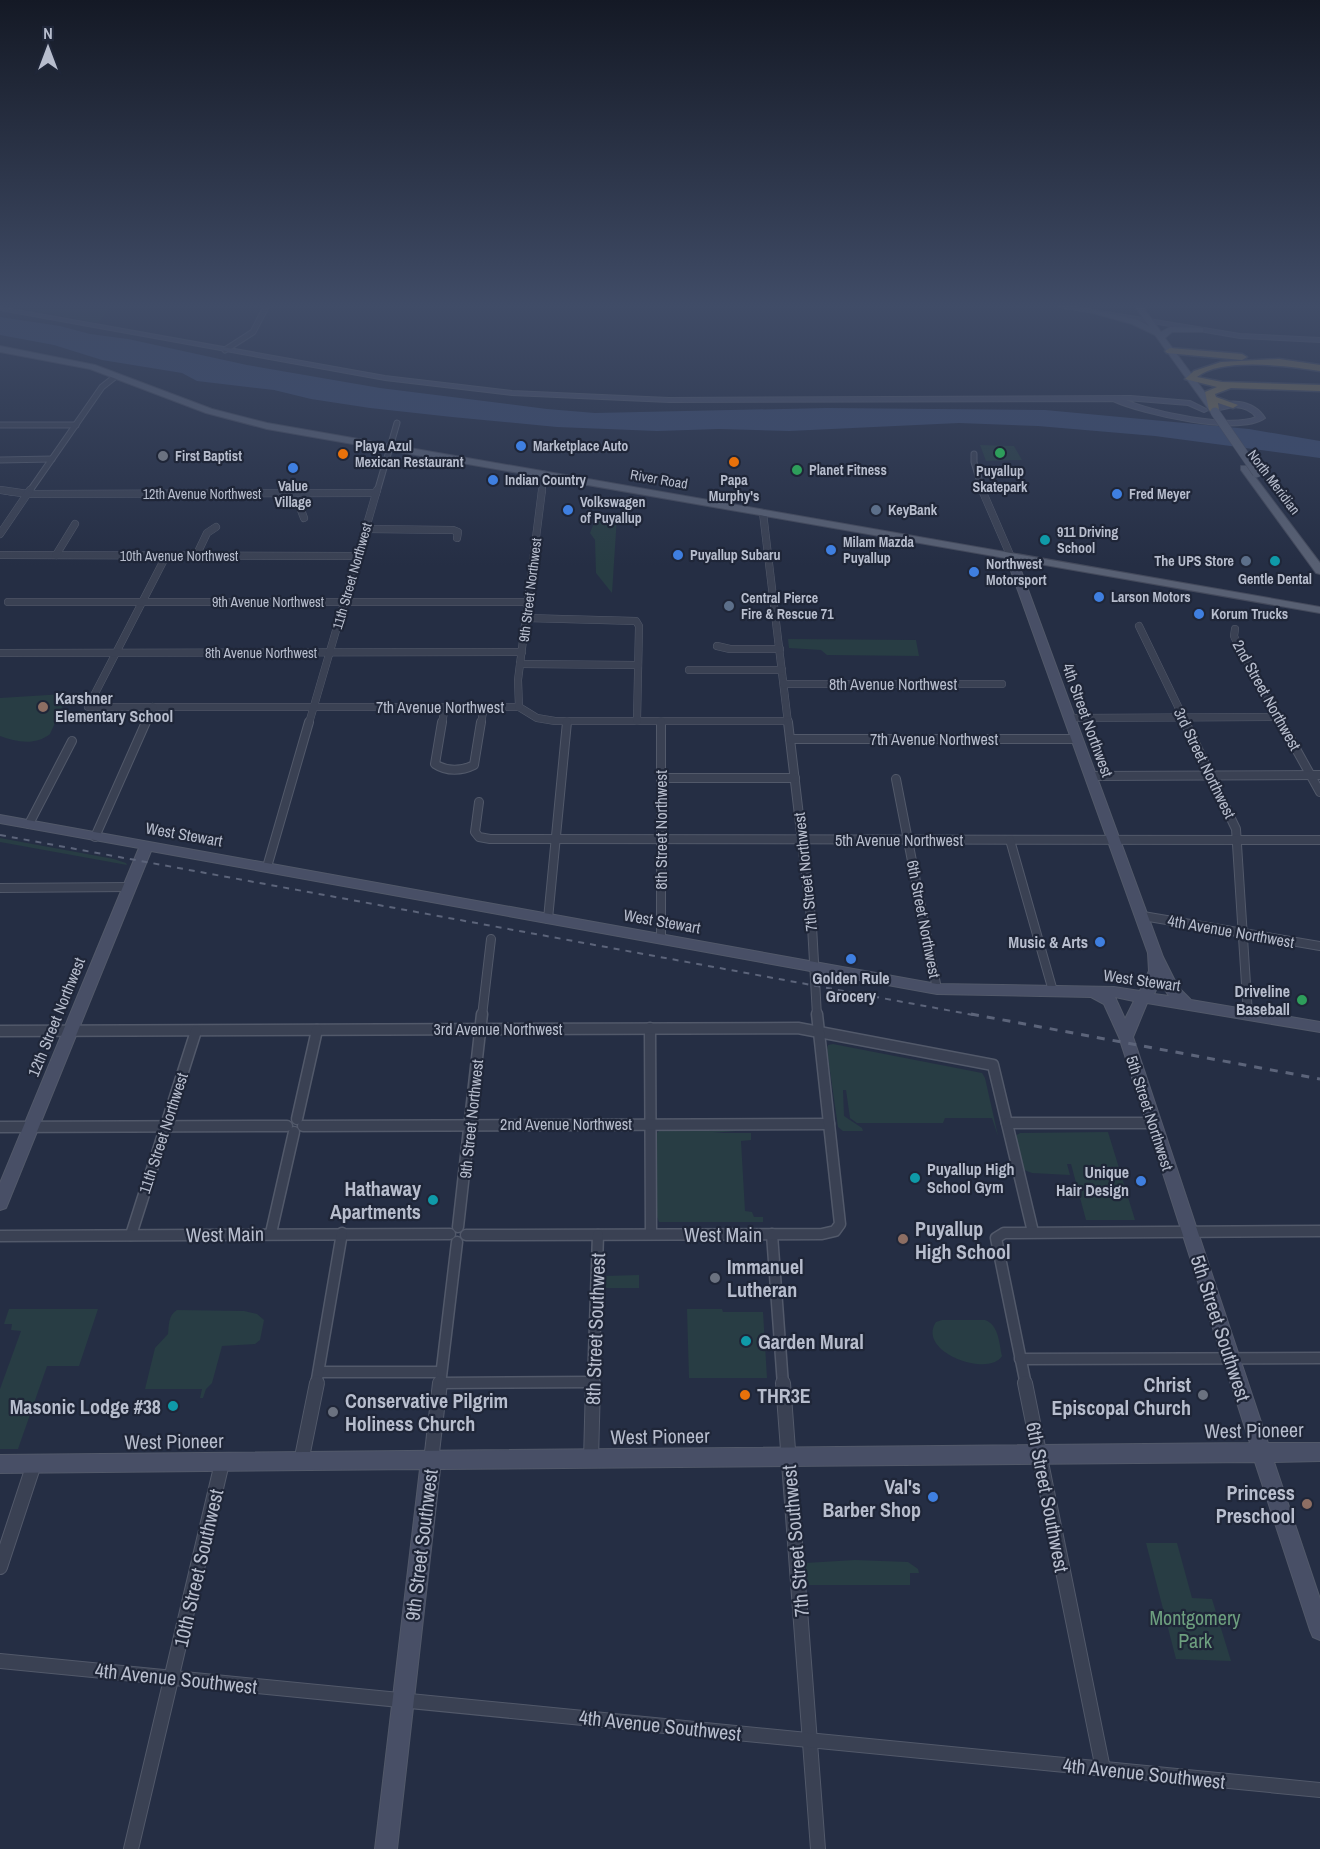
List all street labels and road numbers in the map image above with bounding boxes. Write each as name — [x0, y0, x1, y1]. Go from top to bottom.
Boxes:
street label: North Meridian — [1244, 446, 1304, 518]
street label: River Road — [629, 465, 689, 493]
street label: 12th Avenue Northwest — [143, 485, 261, 503]
street label: 11th Street Northwest — [328, 521, 376, 631]
street label: 9th Street Northwest — [515, 537, 545, 643]
street label: 10th Avenue Northwest — [120, 547, 238, 565]
street label: 9th Avenue Northwest — [212, 593, 324, 611]
street label: 2nd Street Northwest — [1228, 636, 1307, 755]
street label: 8th Avenue Northwest — [205, 644, 317, 662]
street label: 4th Street Northwest — [1057, 660, 1119, 780]
street label: 8th Avenue Northwest — [829, 673, 957, 695]
street label: 7th Avenue Northwest — [376, 696, 504, 718]
street label: 3rd Street Northwest — [1169, 704, 1241, 822]
street label: 7th Avenue Northwest — [870, 728, 998, 750]
street label: 8th Street Northwest — [650, 770, 672, 890]
street label: 7th Street Northwest — [788, 811, 822, 933]
street label: West Stewart — [144, 816, 225, 852]
street label: 5th Avenue Northwest — [835, 829, 963, 851]
street label: 6th Street Northwest — [902, 858, 946, 980]
street label: West Stewart — [622, 903, 703, 939]
street label: 4th Avenue Northwest — [1166, 909, 1296, 953]
street label: 12th Street Northwest — [22, 954, 90, 1080]
street label: West Stewart — [1102, 964, 1182, 996]
street label: 3rd Avenue Northwest — [434, 1018, 563, 1040]
street label: 5th Street Northwest — [1121, 1053, 1179, 1174]
street label: 9th Street Northwest — [454, 1058, 488, 1180]
street label: 11th Street Northwest — [133, 1069, 193, 1196]
street label: 2nd Avenue Northwest — [500, 1113, 632, 1135]
street label: West Main — [186, 1220, 264, 1248]
street label: West Main — [684, 1221, 762, 1248]
street label: 5th Street Southwest — [1185, 1251, 1257, 1405]
street label: 8th Street Southwest — [579, 1252, 611, 1406]
street label: West Pioneer — [1204, 1416, 1304, 1444]
street label: 6th Street Southwest — [1020, 1420, 1076, 1575]
street label: West Pioneer — [610, 1422, 710, 1450]
street label: West Pioneer — [124, 1427, 224, 1455]
street label: 7th Street Southwest — [775, 1464, 815, 1618]
street label: 9th Street Southwest — [398, 1467, 444, 1622]
street label: 10th Street Southwest — [167, 1486, 229, 1650]
street label: 4th Avenue Southwest — [94, 1656, 259, 1700]
street label: 4th Avenue Southwest — [578, 1703, 743, 1747]
street label: 4th Avenue Southwest — [1062, 1751, 1227, 1795]

